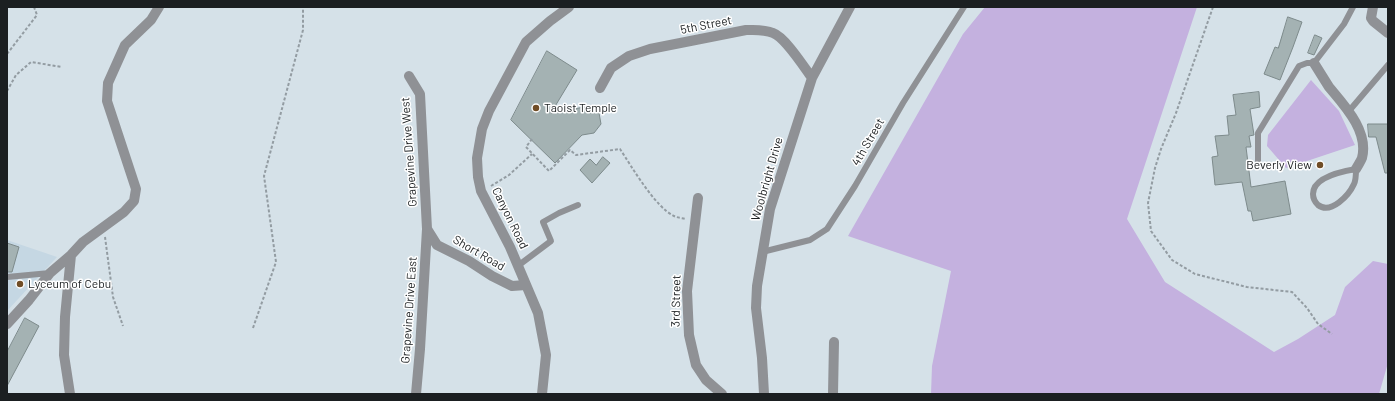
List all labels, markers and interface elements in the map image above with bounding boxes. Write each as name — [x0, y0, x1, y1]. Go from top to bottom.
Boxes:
street label: 5th Street — [679, 13, 733, 37]
street label: Grapevine Drive West — [398, 97, 420, 207]
place label: Taoist Temple — [544, 101, 617, 115]
marker: Taoist Temple — [531, 103, 541, 113]
street label: 4th Street — [849, 116, 887, 168]
street label: Woolbright Drive — [748, 136, 786, 222]
place label: Beverly View — [1246, 158, 1312, 172]
marker: Beverly View — [1315, 160, 1325, 170]
street label: Canyon Road — [489, 185, 531, 251]
street label: Short Road — [450, 232, 508, 274]
street label: Grapevine Drive East — [398, 256, 420, 364]
street label: 3rd Street — [668, 275, 684, 327]
place label: Lyceum of Cebu — [28, 277, 111, 291]
marker: Lyceum of Cebu — [15, 279, 25, 289]

